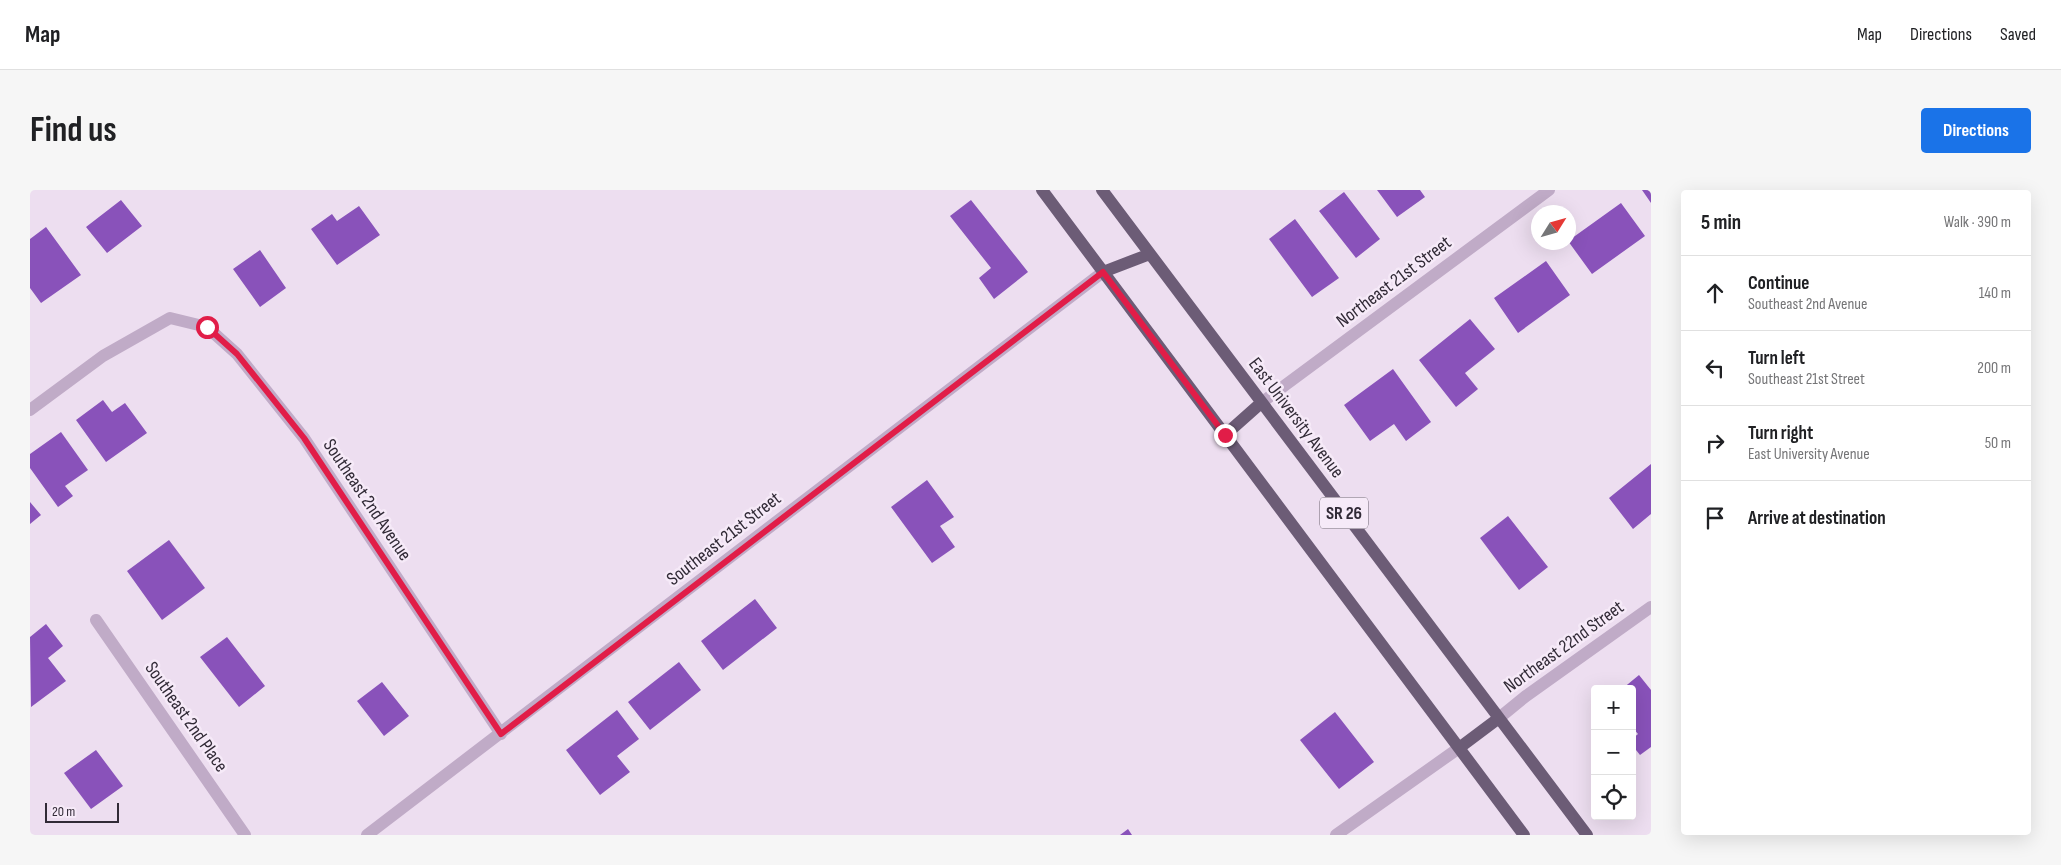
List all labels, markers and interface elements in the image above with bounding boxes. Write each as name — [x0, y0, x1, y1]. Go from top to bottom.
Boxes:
text: Map — [25, 20, 60, 49]
text: Map — [1857, 24, 1882, 45]
text: Directions — [1910, 24, 1972, 45]
text: Saved — [2000, 24, 2036, 45]
button: Directions — [1921, 108, 2031, 153]
text: Find us — [30, 109, 117, 152]
north arrow — [1531, 205, 1576, 250]
text: 5 min — [1701, 210, 1741, 235]
text: Walk · 390 m — [1944, 213, 2011, 232]
street label: Northeast 21st Street — [1332, 231, 1456, 333]
text: Continue — [1748, 272, 1809, 295]
icon: ahead — [1701, 279, 1729, 307]
text: 140 m — [1979, 284, 2011, 303]
text: Southeast 2nd Avenue — [1748, 295, 1867, 314]
route start — [196, 316, 219, 339]
text: Turn left — [1748, 347, 1805, 370]
street label: East University Avenue — [1243, 353, 1349, 483]
icon: left — [1701, 354, 1729, 382]
text: 200 m — [1977, 359, 2011, 378]
text: Southeast 21st Street — [1748, 370, 1865, 389]
text: Turn right — [1748, 422, 1813, 445]
route end — [1214, 424, 1237, 447]
icon: right — [1701, 429, 1729, 457]
text: 50 m — [1985, 434, 2011, 453]
street label: Southeast 2nd Avenue — [318, 435, 416, 565]
text: East University Avenue — [1748, 445, 1870, 464]
street label: Southeast 21st Street — [662, 487, 786, 591]
road number: SR 26 — [1320, 497, 1368, 528]
icon: arrive — [1701, 504, 1729, 532]
text: Arrive at destination — [1748, 507, 1886, 530]
street label: Northeast 22nd Street — [1500, 596, 1629, 698]
street label: Southeast 2nd Place — [139, 657, 233, 777]
map controls — [1591, 685, 1636, 820]
button: + — [1591, 685, 1636, 730]
button: − — [1591, 730, 1636, 775]
button: locate — [1591, 775, 1636, 820]
scale bar — [45, 800, 119, 823]
text: 20 m — [52, 803, 75, 820]

